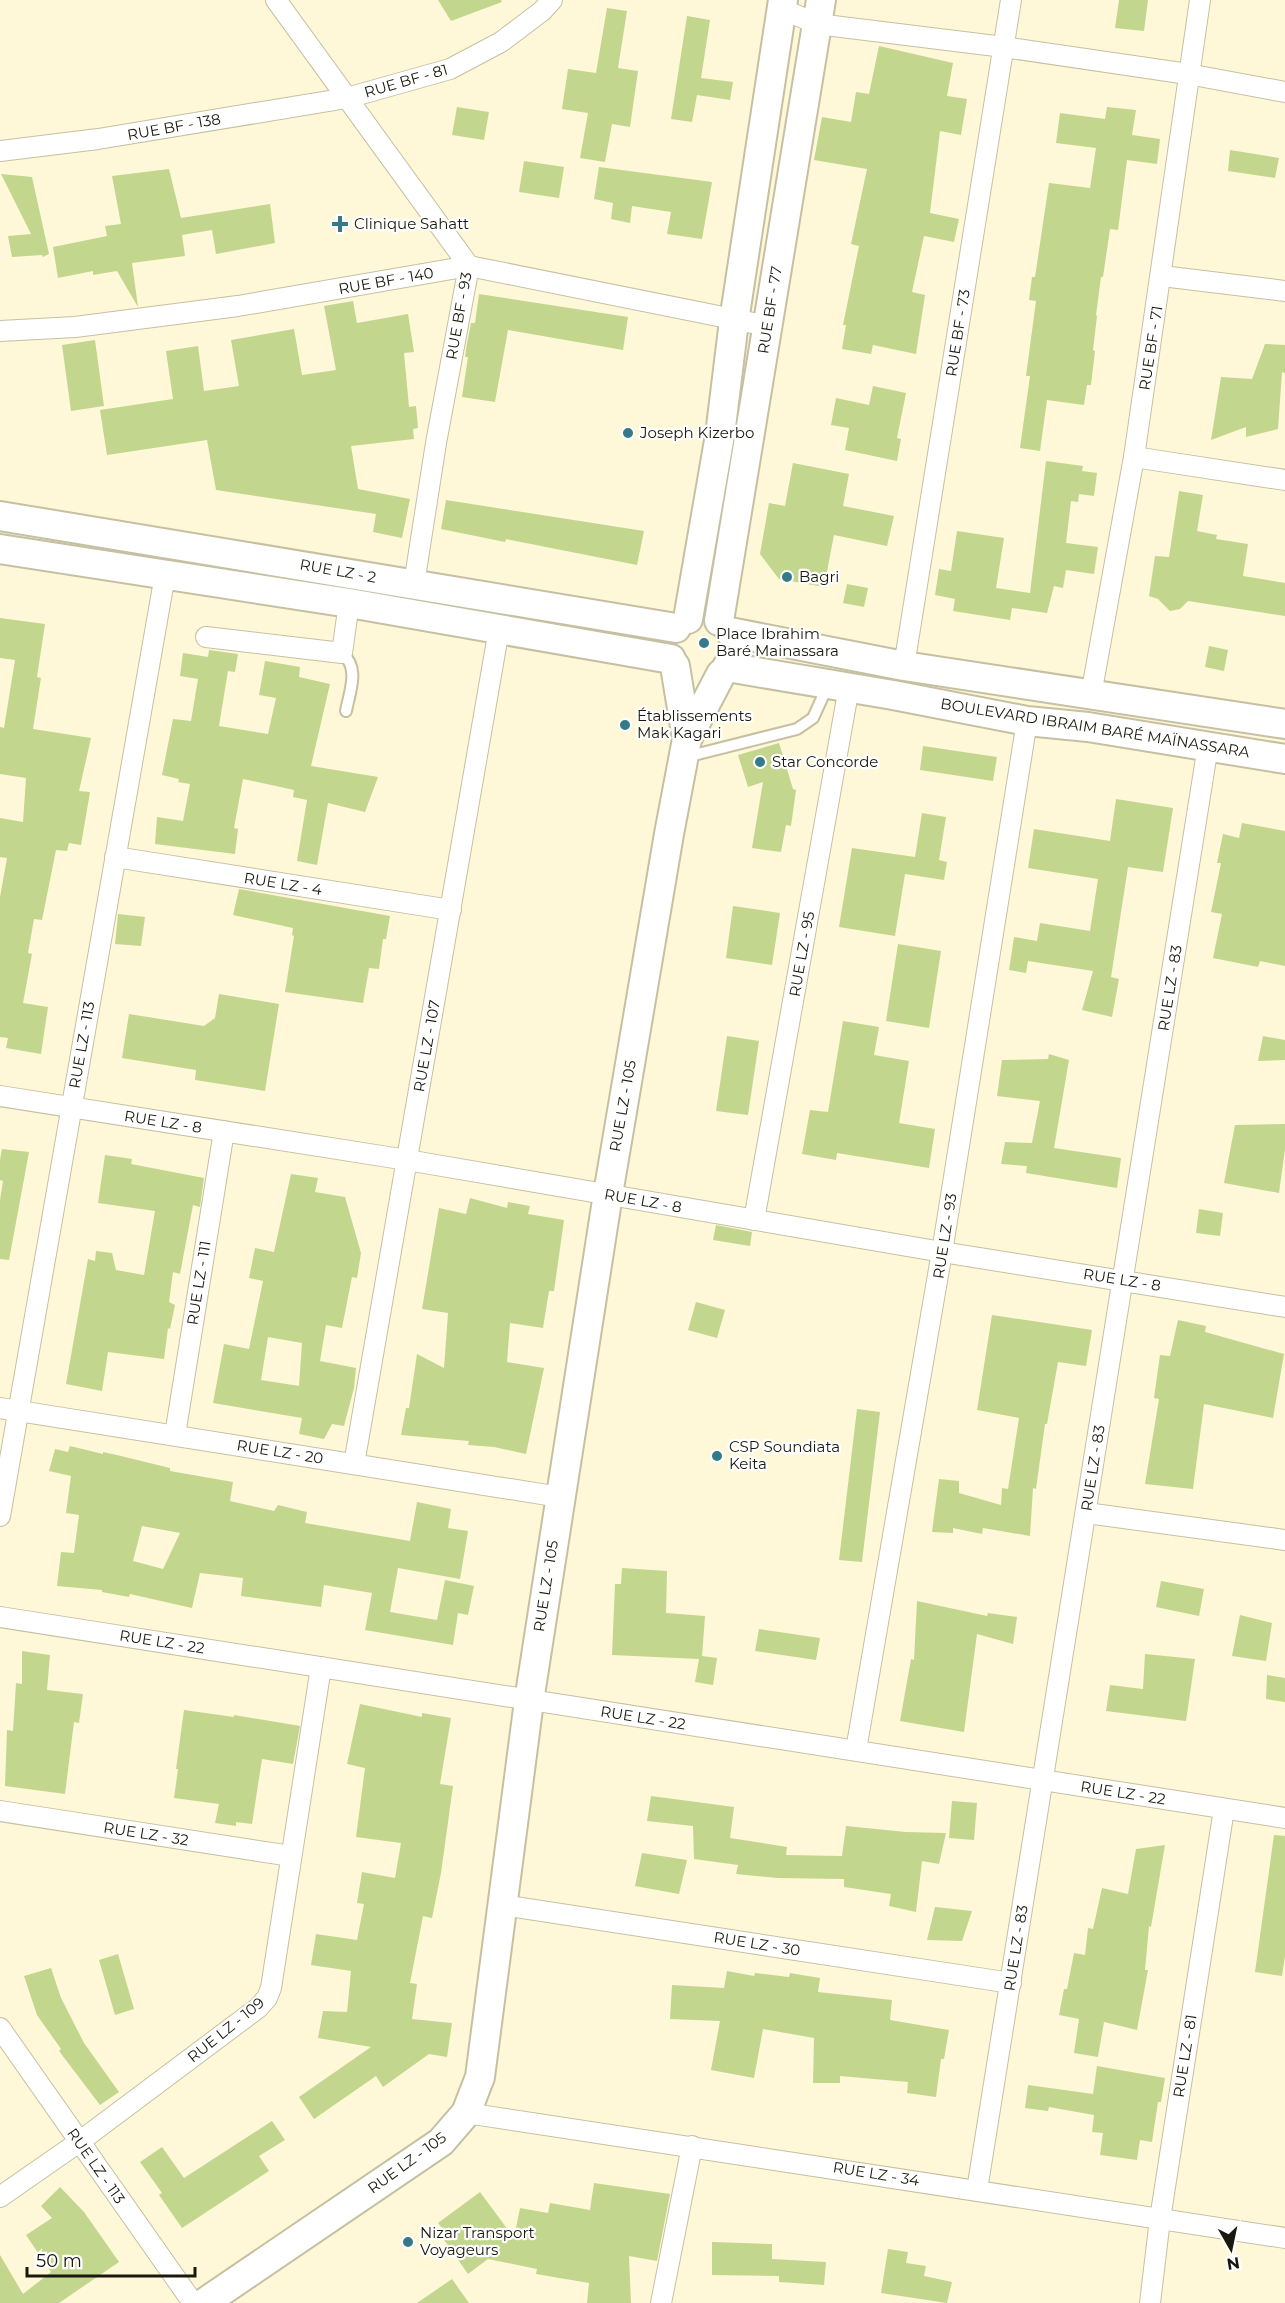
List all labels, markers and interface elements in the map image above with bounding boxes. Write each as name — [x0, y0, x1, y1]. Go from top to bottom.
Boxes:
street label: RUE BF - 81 — [362, 60, 450, 102]
street label: RUE BF - 138 — [126, 109, 222, 144]
place label: Clinique Sahatt — [354, 214, 469, 233]
marker: Clinique Sahatt — [331, 215, 349, 233]
street label: RUE BF - 140 — [337, 263, 435, 298]
street label: RUE BF - 77 — [753, 264, 786, 355]
street label: RUE BF - 93 — [441, 271, 476, 361]
street label: RUE BF - 73 — [941, 288, 974, 378]
street label: RUE BF - 71 — [1134, 304, 1167, 392]
place label: Joseph Kizerbo — [639, 423, 754, 442]
marker: Joseph Kizerbo — [621, 426, 635, 440]
street label: RUE LZ - 2 — [298, 554, 378, 587]
place label: Bagri — [799, 567, 839, 586]
marker: Bagri — [780, 570, 794, 584]
place label: Place Ibrahim Baré Mainassara — [716, 624, 839, 660]
marker: Place Ibrahim Baré Mainassara — [697, 636, 711, 650]
street label: BOULEVARD IBRAIM BARÉ MAÏNASSARA — [939, 694, 1251, 761]
place label: Établissements Mak Kagari — [637, 706, 752, 742]
marker: Établissements Mak Kagari — [618, 718, 632, 732]
place label: Star Concorde — [772, 752, 878, 771]
marker: Star Concorde — [753, 755, 767, 769]
street label: RUE LZ - 4 — [243, 868, 324, 899]
street label: RUE LZ - 95 — [785, 910, 818, 998]
street label: RUE LZ - 83 — [1153, 944, 1186, 1032]
street label: RUE LZ - 107 — [409, 998, 444, 1093]
street label: RUE LZ - 113 — [64, 1000, 99, 1090]
street label: RUE LZ - 105 — [605, 1059, 640, 1153]
street label: RUE LZ - 8 — [123, 1106, 203, 1137]
street label: RUE LZ - 8 — [603, 1184, 683, 1217]
street label: RUE LZ - 93 — [928, 1192, 961, 1280]
street label: RUE LZ - 111 — [182, 1239, 215, 1326]
street label: RUE LZ - 8 — [1082, 1264, 1162, 1295]
street label: RUE LZ - 83 — [1076, 1424, 1109, 1512]
street label: RUE LZ - 20 — [235, 1435, 325, 1468]
place label: CSP Soundiata Keita — [729, 1437, 840, 1473]
marker: CSP Soundiata Keita — [710, 1449, 724, 1463]
street label: RUE LZ - 105 — [529, 1539, 562, 1633]
street label: RUE LZ - 22 — [118, 1625, 206, 1658]
street label: RUE LZ - 22 — [599, 1701, 687, 1734]
street label: RUE LZ - 22 — [1079, 1776, 1167, 1809]
street label: RUE LZ - 32 — [102, 1817, 190, 1850]
street label: RUE LZ - 83 — [999, 1904, 1032, 1992]
street label: RUE LZ - 30 — [712, 1927, 802, 1960]
street label: RUE LZ - 109 — [183, 1993, 268, 2066]
street label: RUE LZ - 81 — [1169, 2013, 1200, 2099]
street label: RUE LZ - 113 — [63, 2124, 129, 2207]
street label: RUE LZ - 105 — [364, 2128, 450, 2198]
street label: RUE LZ - 34 — [831, 2157, 921, 2190]
north arrow — [1201, 2219, 1261, 2279]
place label: Nizar Transport Voyageurs — [420, 2223, 535, 2259]
marker: Nizar Transport Voyageurs — [401, 2235, 415, 2249]
scale bar — [27, 2240, 195, 2278]
text: 50 m — [36, 2250, 82, 2272]
text: N — [1225, 2253, 1241, 2274]

